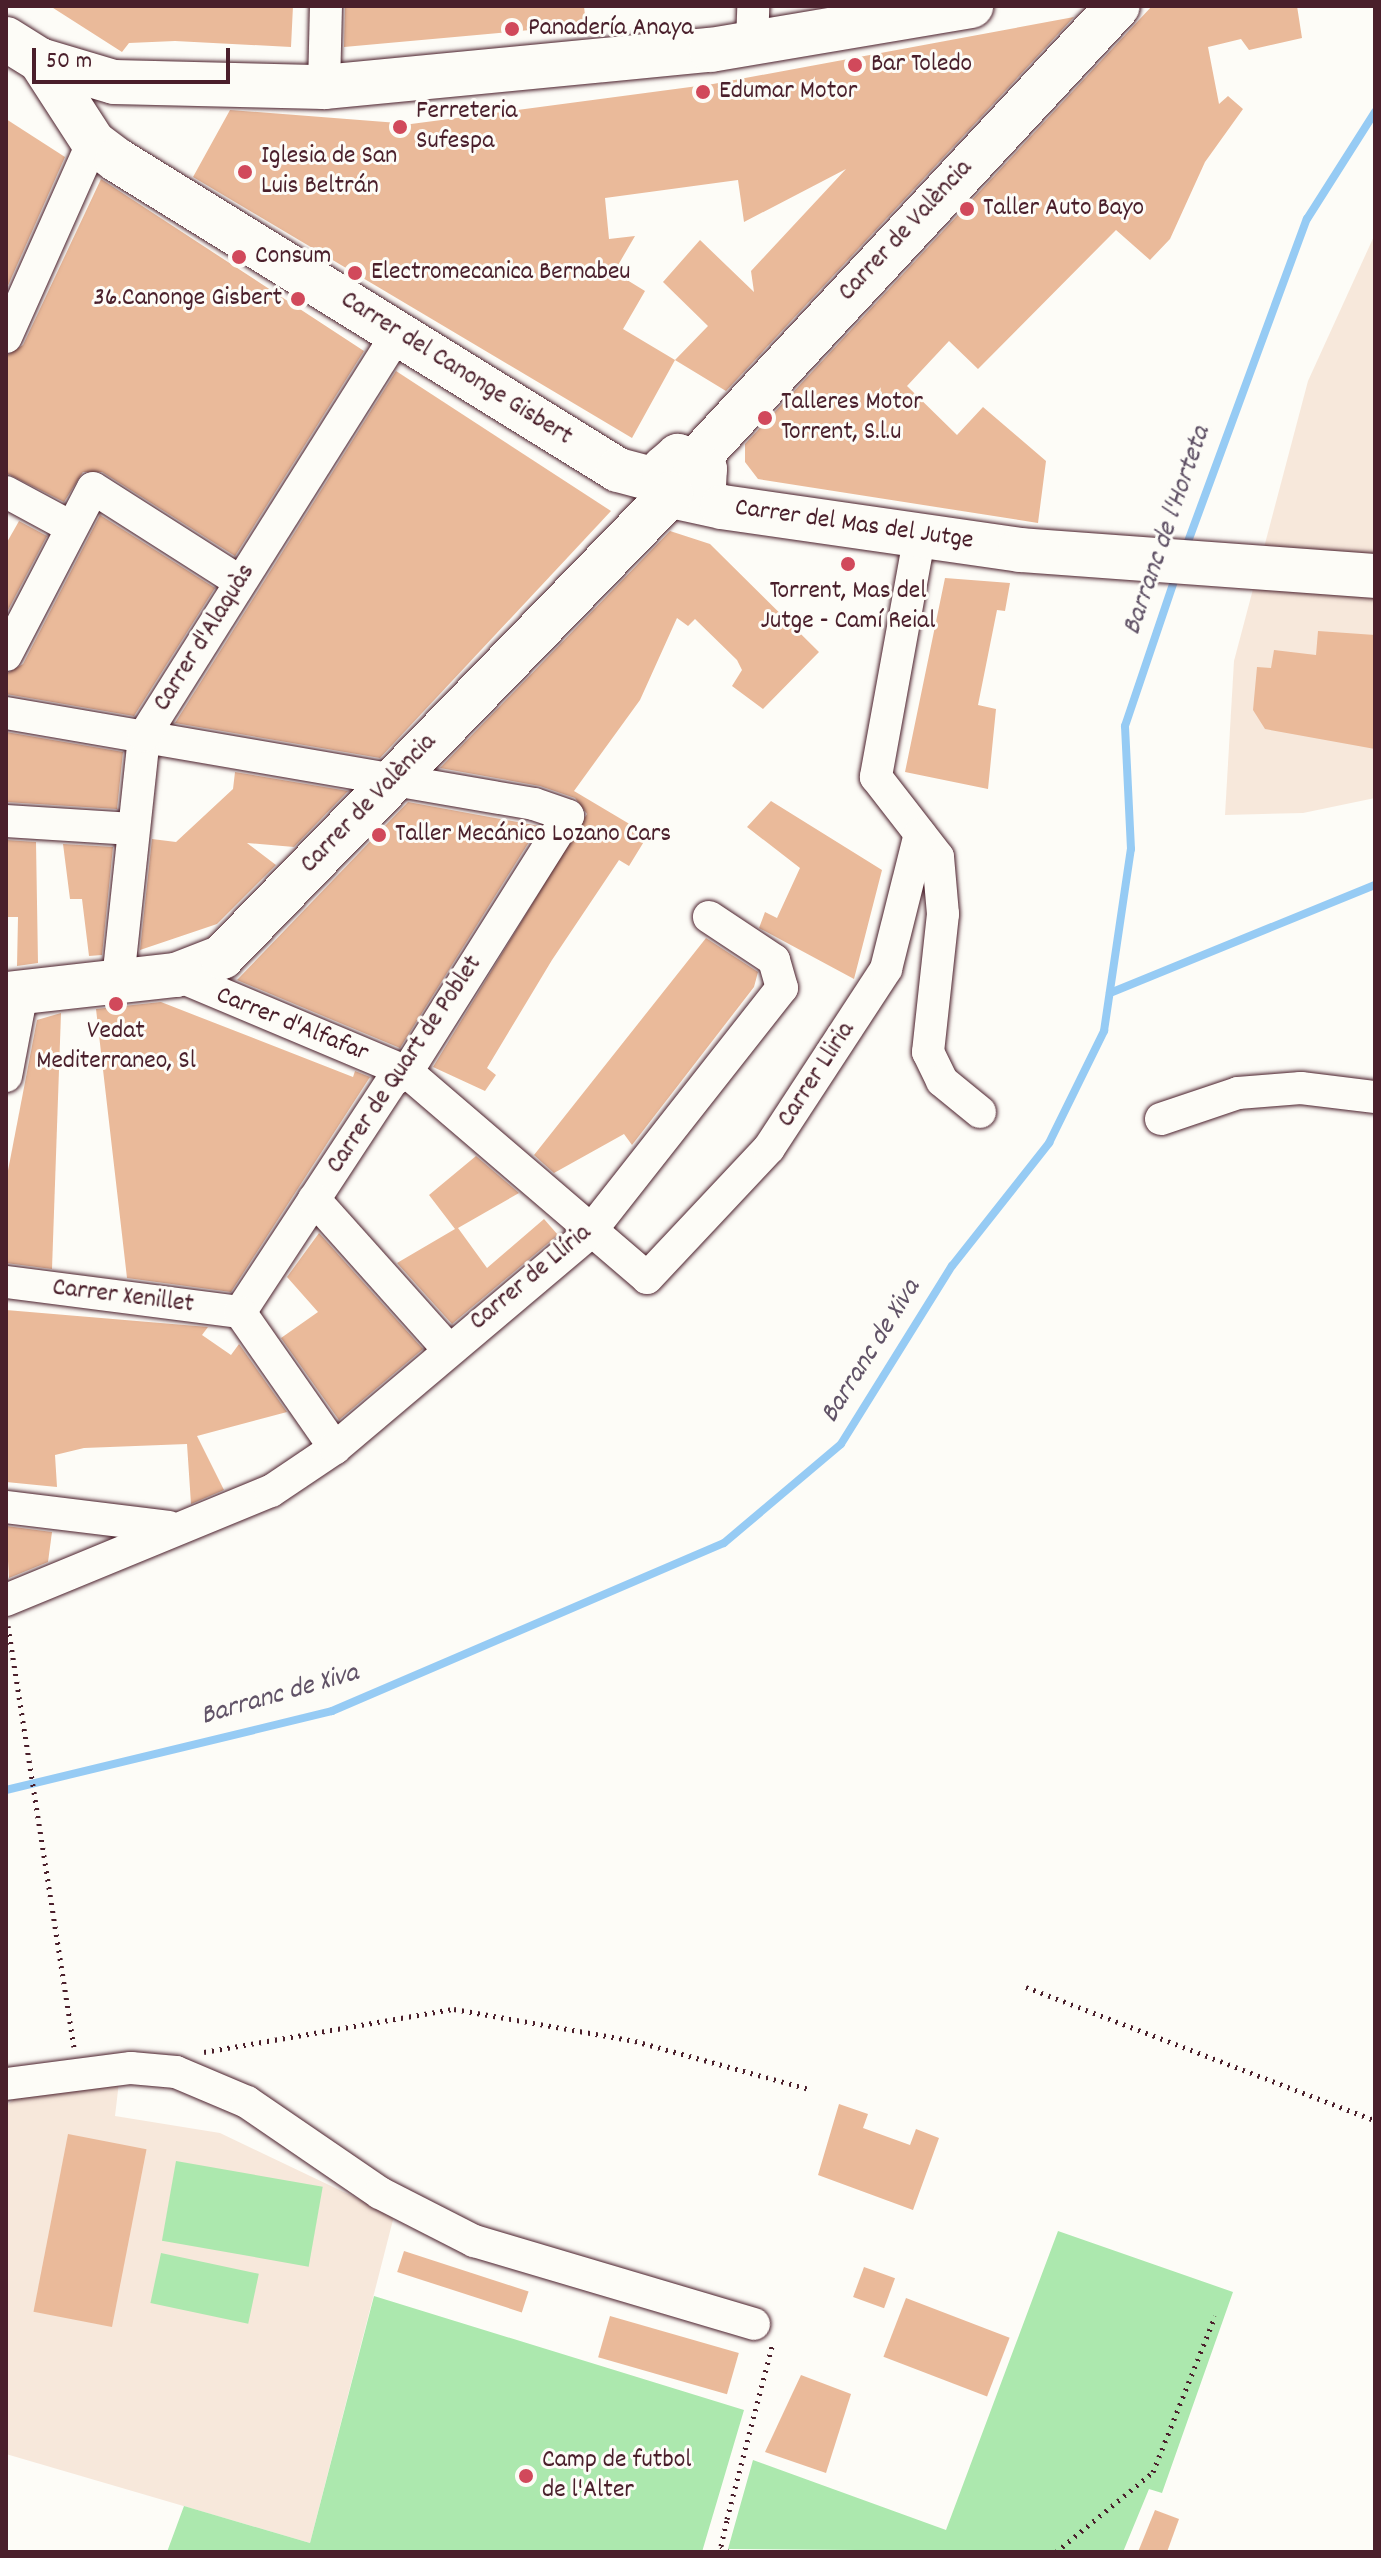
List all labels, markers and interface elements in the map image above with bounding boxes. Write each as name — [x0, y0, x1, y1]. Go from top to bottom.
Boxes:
place label: Panadería Anaya — [528, 13, 694, 45]
marker: Panadería Anaya — [503, 20, 521, 38]
scale bar — [36, 32, 234, 82]
text: 50 m — [46, 45, 92, 79]
place label: Bar Toledo — [871, 49, 972, 81]
marker: Bar Toledo — [846, 56, 864, 74]
place label: Edumar Motor — [719, 76, 857, 108]
marker: Edumar Motor — [694, 83, 712, 101]
place label: Ferreteria Sufespa — [416, 96, 517, 158]
marker: Ferreteria Sufespa — [391, 118, 409, 136]
place label: Iglesia de San Luis Beltrán — [261, 141, 397, 202]
street label: Carrer de València — [832, 154, 980, 308]
marker: Iglesia de San Luis Beltrán — [236, 163, 254, 181]
place label: Taller Auto Bayo — [983, 193, 1144, 225]
marker: Taller Auto Bayo — [958, 200, 976, 218]
place label: Consum — [255, 241, 331, 273]
marker: Consum — [230, 248, 248, 266]
place label: Electromecanica Bernabeu — [371, 257, 631, 289]
marker: Electromecanica Bernabeu — [346, 264, 364, 282]
place label: 36.Canonge Gisbert — [93, 283, 282, 315]
street label: Carrer del Canonge Gisbert — [334, 285, 578, 453]
marker: 36.Canonge Gisbert — [289, 290, 307, 308]
place label: Talleres Motor Torrent, S.l.u — [781, 387, 923, 448]
marker: Talleres Motor Torrent, S.l.u — [756, 409, 774, 427]
water label: Barranc de l'Horteta — [1117, 422, 1219, 640]
street label: Carrer del Mas del Jutge — [733, 493, 975, 557]
marker: Torrent, Mas del Jutge - Camí Reial — [839, 555, 857, 573]
street label: Carrer d'Alaquàs — [147, 559, 263, 717]
place label: Torrent, Mas del Jutge - Camí Reial — [761, 576, 935, 638]
street label: Carrer de València — [294, 728, 444, 880]
place label: Taller Mecánico Lozano Cars — [395, 819, 671, 851]
marker: Taller Mecánico Lozano Cars — [370, 826, 388, 844]
street label: Carrer de Quart de Poblet — [320, 950, 490, 1180]
street label: Carrer d'Alfafar — [211, 980, 373, 1070]
marker: Vedat Mediterraneo, Sl — [107, 995, 125, 1013]
place label: Vedat Mediterraneo, Sl — [36, 1016, 196, 1078]
street label: Carrer Lliria — [771, 1016, 863, 1134]
street label: Carrer de Llíria — [464, 1218, 598, 1338]
street label: Carrer Xenillet — [51, 1273, 195, 1321]
water label: Barranc de Xiva — [815, 1274, 929, 1430]
water label: Barranc de Xiva — [197, 1657, 363, 1735]
place label: Camp de futbol de l'Alter — [542, 2445, 691, 2506]
marker: Camp de futbol de l'Alter — [517, 2467, 535, 2485]

